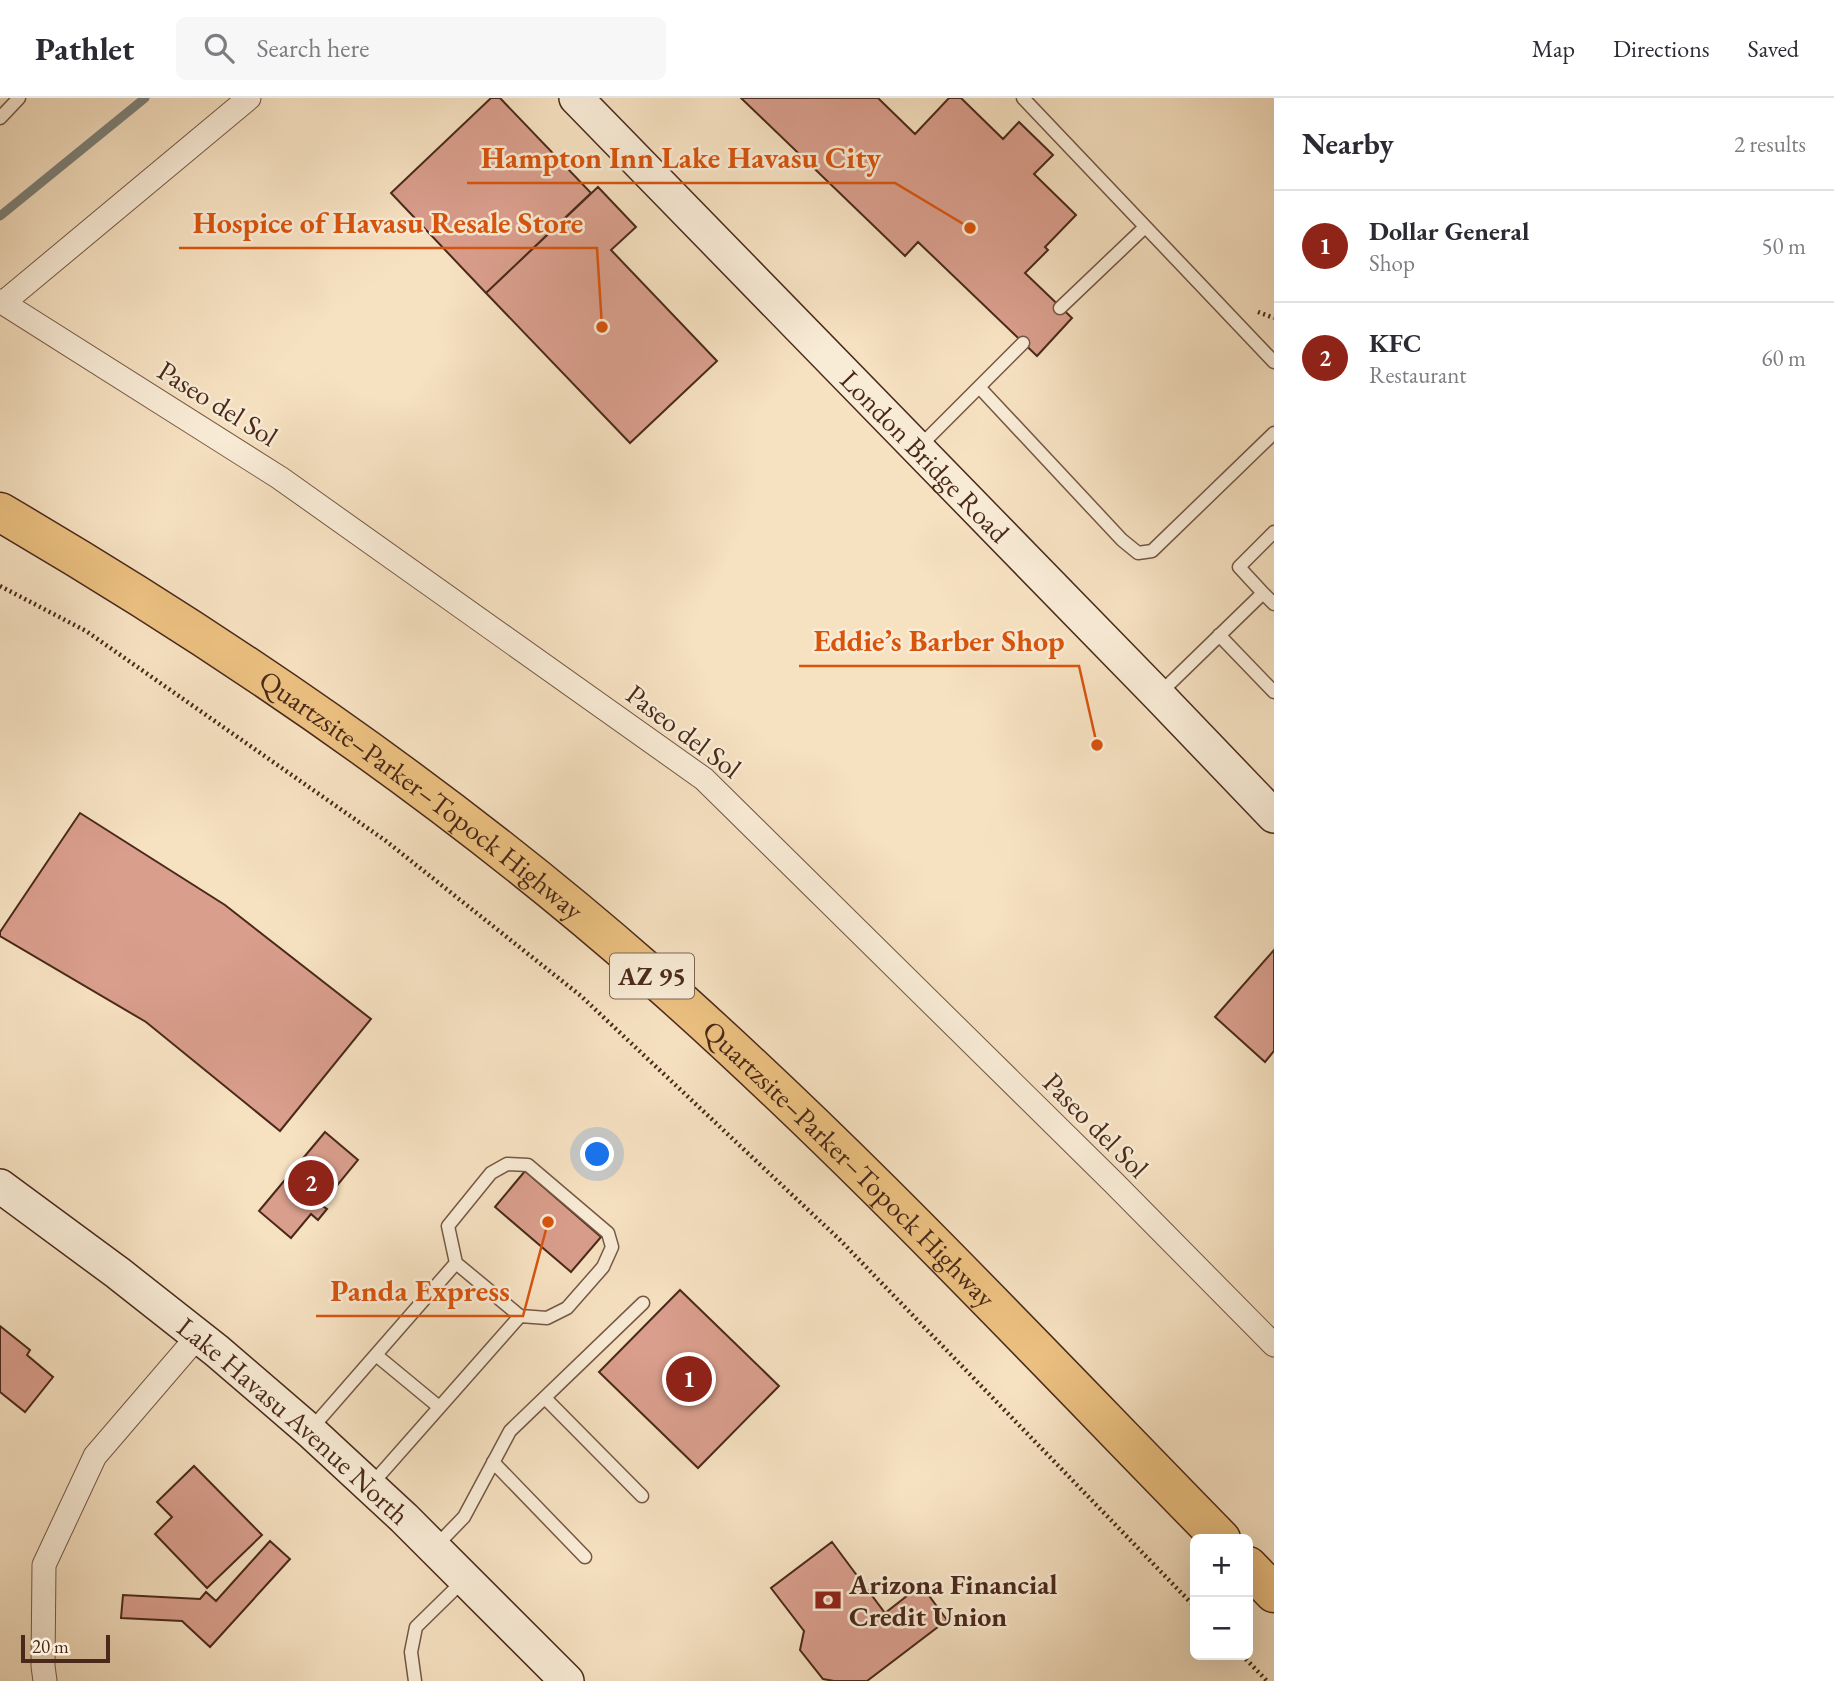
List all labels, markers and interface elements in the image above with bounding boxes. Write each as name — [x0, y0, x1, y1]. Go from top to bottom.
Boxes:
search box — [176, 17, 666, 80]
text: Pathlet — [35, 27, 134, 70]
icon: search — [200, 29, 238, 67]
text: Search here — [256, 31, 369, 65]
text: Map — [1532, 33, 1575, 64]
text: Directions — [1613, 33, 1710, 64]
text: Saved — [1748, 33, 1799, 64]
text: Nearby — [1302, 124, 1394, 163]
text: 2 results — [1734, 129, 1806, 159]
callout: Hampton Inn Lake Havasu City — [467, 132, 895, 183]
text: Hampton Inn Lake Havasu City — [481, 138, 881, 177]
callout: Hospice of Havasu Resale Store — [179, 197, 597, 248]
text: Hospice of Havasu Resale Store — [193, 203, 583, 242]
text: Dollar General — [1369, 214, 1529, 248]
text: 1 — [1319, 231, 1331, 261]
text: 50 m — [1761, 231, 1806, 261]
text: Shop — [1369, 248, 1415, 278]
text: KFC — [1369, 326, 1421, 360]
text: 2 — [1319, 343, 1331, 373]
text: 60 m — [1761, 343, 1806, 373]
street label: Paseo del Sol — [151, 352, 285, 454]
text: Restaurant — [1369, 360, 1467, 390]
street label: London Bridge Road — [833, 362, 1018, 551]
callout: Eddie’s Barber Shop — [799, 615, 1079, 666]
text: Eddie’s Barber Shop — [813, 621, 1065, 660]
street label: Quartzsite–Parker–Topock Highway — [252, 662, 592, 928]
street label: Paseo del Sol — [619, 676, 749, 786]
road number: AZ 95 — [610, 954, 694, 998]
street label: Quartzsite–Parker–Topock Highway — [695, 1012, 1004, 1315]
street label: Paseo del Sol — [1036, 1065, 1157, 1186]
your location — [580, 1137, 614, 1171]
pin: 2 — [288, 1157, 334, 1209]
callout: Panda Express — [316, 1265, 523, 1316]
text: Panda Express — [330, 1271, 510, 1310]
street label: Lake Havasu Avenue North — [170, 1309, 417, 1532]
pin: 1 — [666, 1353, 712, 1405]
map controls — [1190, 1534, 1253, 1660]
button: + — [1190, 1534, 1253, 1597]
place label: Arizona Financial Credit Union — [848, 1566, 1058, 1634]
bank icon: Arizona Financial Credit Union — [813, 1585, 843, 1615]
button: − — [1190, 1597, 1253, 1660]
scale bar — [21, 1632, 110, 1664]
text: 20 m — [32, 1634, 69, 1659]

